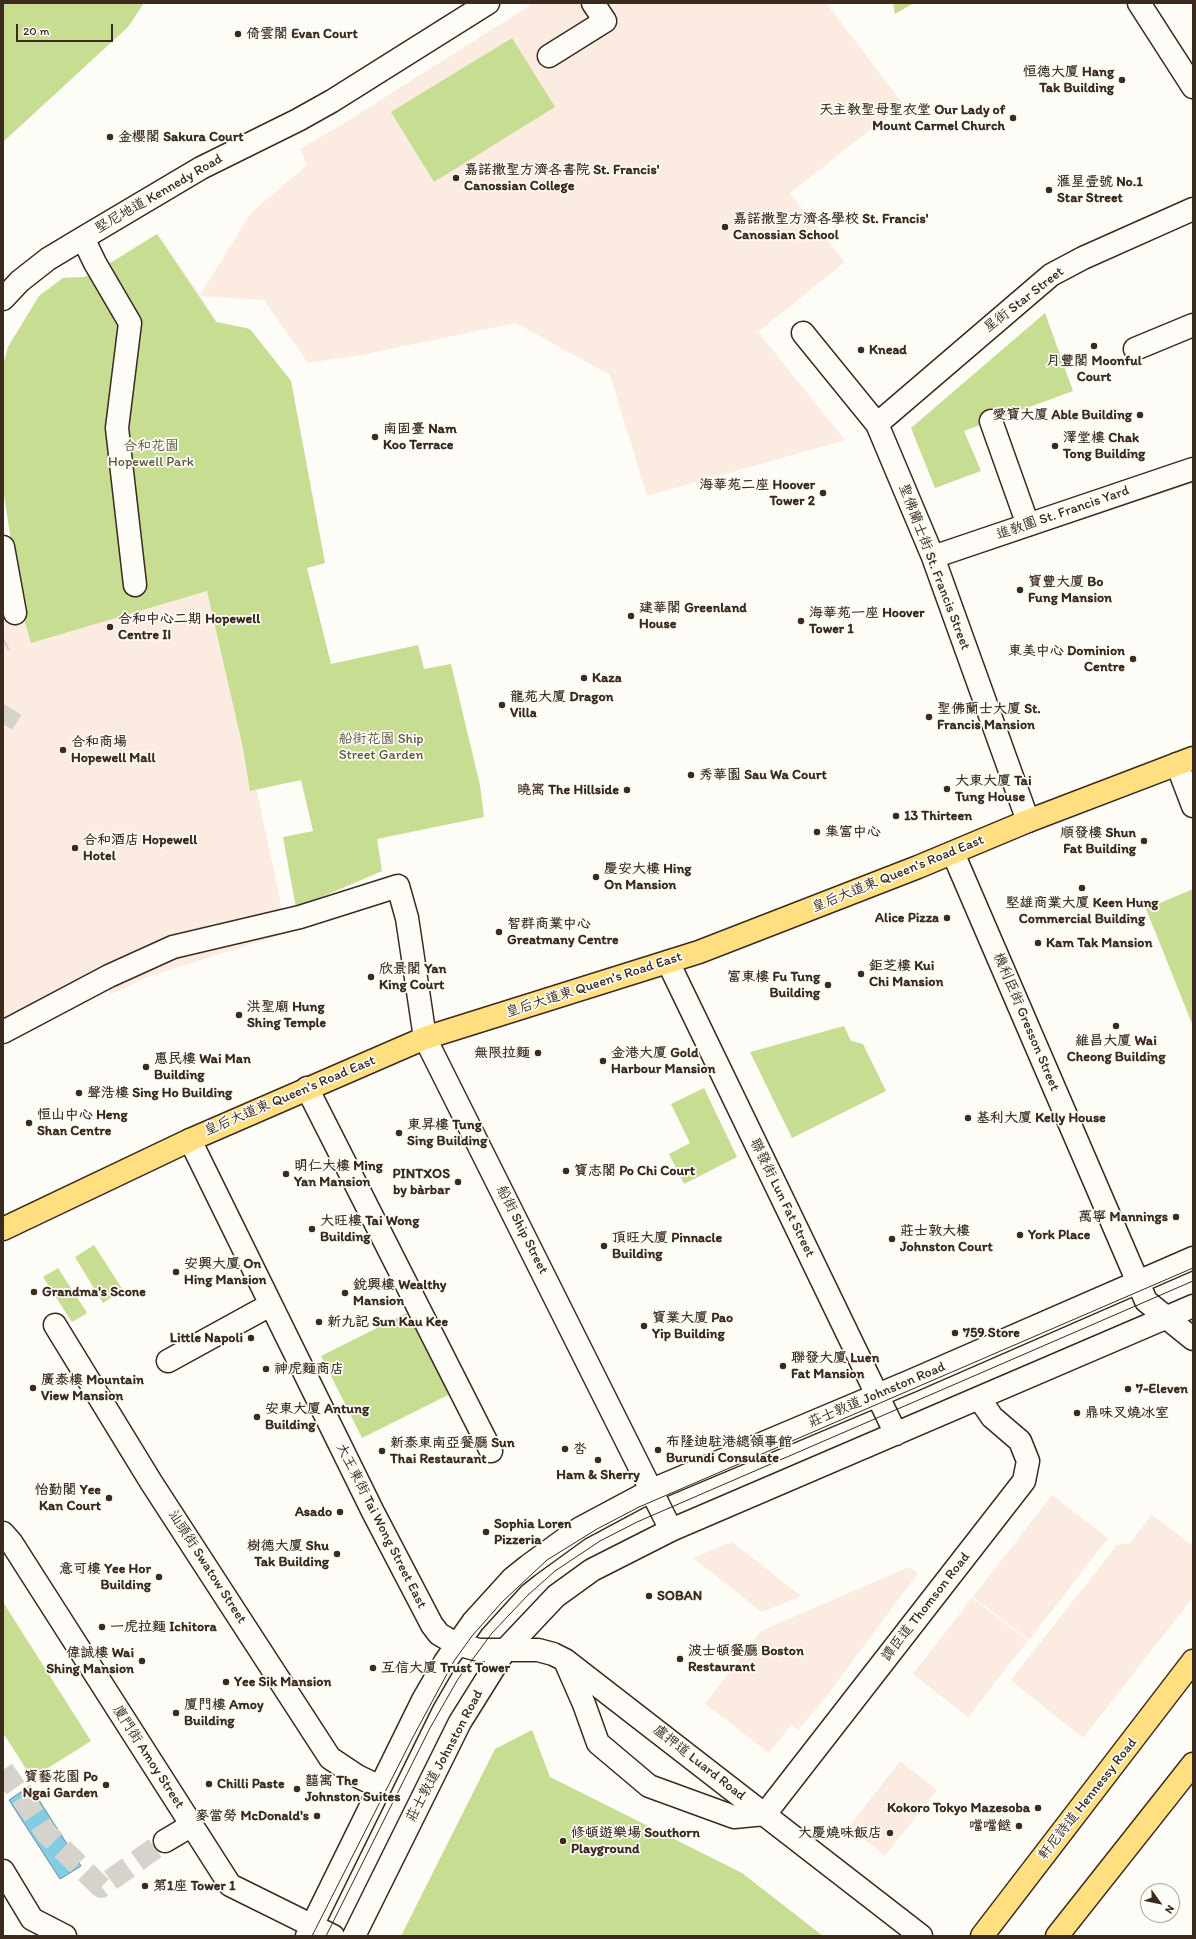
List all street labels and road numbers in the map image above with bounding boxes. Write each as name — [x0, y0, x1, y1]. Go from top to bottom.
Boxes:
street label: 堅尼地道 Kennedy Road — [92, 151, 226, 237]
street label: 星街 Star Street — [981, 264, 1067, 336]
street label: 聖佛蘭士街 St. Francis Street — [894, 481, 974, 653]
street label: 進教圍 St. Francis Yard — [994, 482, 1132, 544]
street label: 皇后大道東 Queen's Road East — [809, 832, 987, 916]
street label: 皇后大道東 Queen's Road East — [504, 949, 684, 1021]
street label: 機利臣街 Gresson Street — [989, 950, 1063, 1094]
street label: 皇后大道東 Queen's Road East — [202, 1052, 378, 1140]
street label: 聯發街 Lun Fat Street — [746, 1136, 818, 1260]
street label: 船街 Ship Street — [492, 1183, 552, 1277]
street label: 莊士敦道 Johnston Road — [806, 1358, 948, 1432]
street label: 大王東街 Tai Wong Street East — [332, 1441, 430, 1611]
street label: 汕頭街 Swatow Street — [164, 1507, 250, 1627]
street label: 譚臣道 Thomson Road — [878, 1549, 974, 1665]
street label: 莊士敦道 Johnston Road — [403, 1687, 487, 1825]
street label: 廈門街 Amoy Street — [108, 1702, 188, 1812]
street label: 盧押道 Luard Road — [649, 1722, 749, 1804]
street label: 軒尼詩道 Hennessy Road — [1035, 1735, 1141, 1863]

